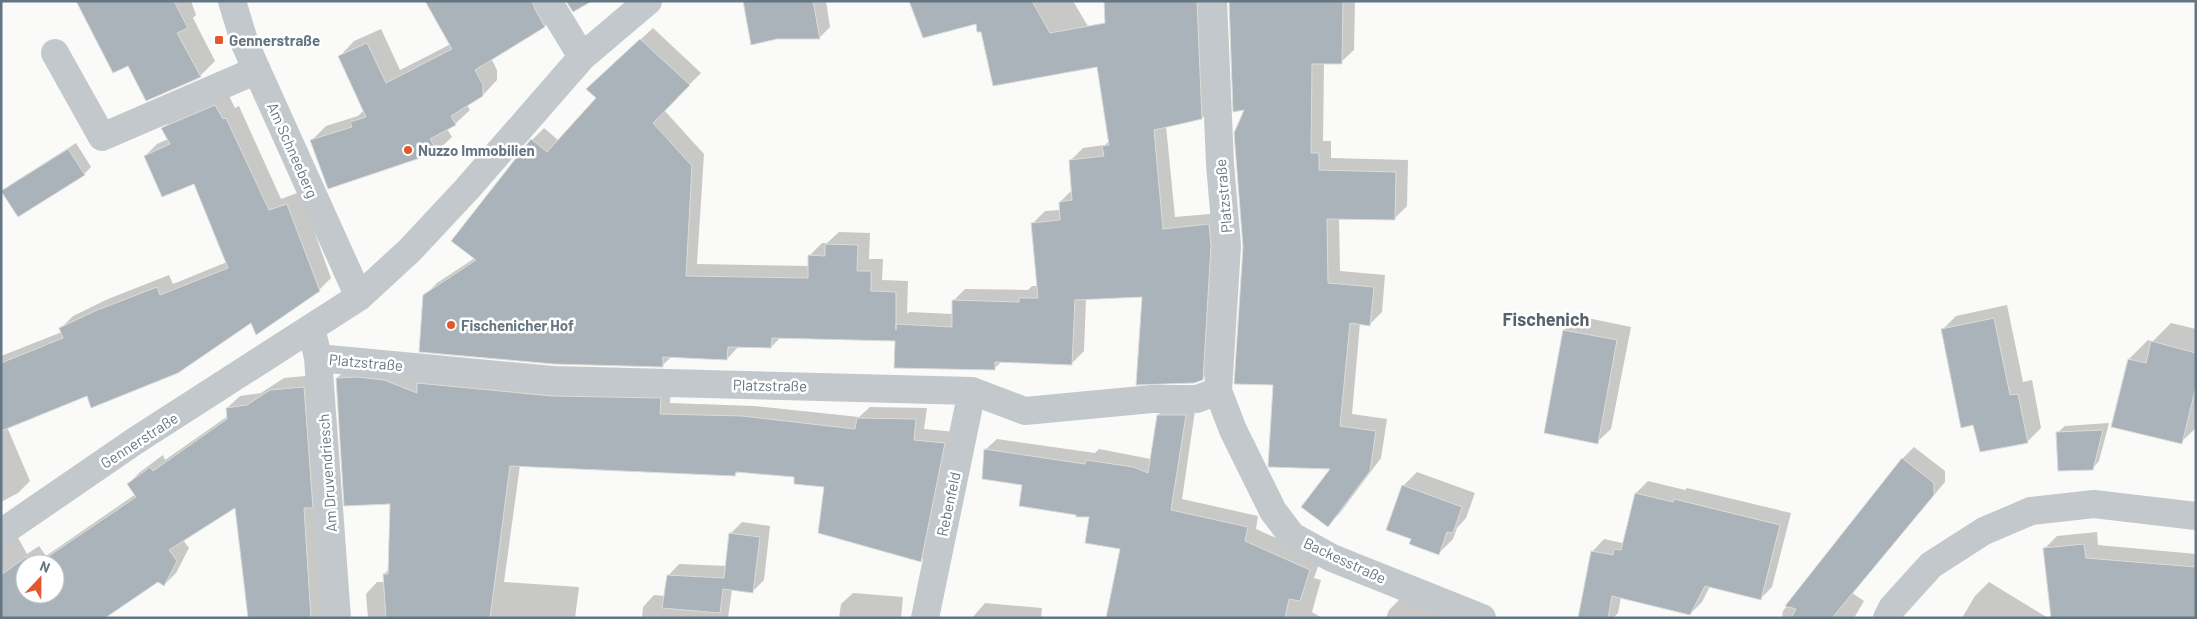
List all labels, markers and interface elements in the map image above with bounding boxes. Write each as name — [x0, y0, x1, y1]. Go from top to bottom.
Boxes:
place label: Gennerstraße — [229, 31, 320, 49]
marker: Gennerstraße — [213, 34, 225, 46]
street label: Am Schneeberg — [264, 100, 322, 200]
place label: Nuzzo Immobilien — [418, 141, 535, 159]
marker: Nuzzo Immobilien — [402, 144, 414, 156]
street label: Platzstraße — [1211, 158, 1235, 234]
district label: Fischenich — [1503, 308, 1589, 330]
place label: Fischenicher Hof — [461, 316, 574, 334]
marker: Fischenicher Hof — [445, 319, 457, 331]
street label: Platzstraße — [328, 350, 404, 374]
street label: Platzstraße — [733, 375, 807, 395]
street label: Gennerstraße — [97, 408, 181, 472]
street label: Am Druvendriesch — [314, 413, 340, 533]
street label: Rebenfeld — [932, 470, 964, 538]
street label: Backesstraße — [1301, 533, 1389, 587]
north arrow — [15, 554, 65, 604]
text: N — [38, 557, 53, 576]

